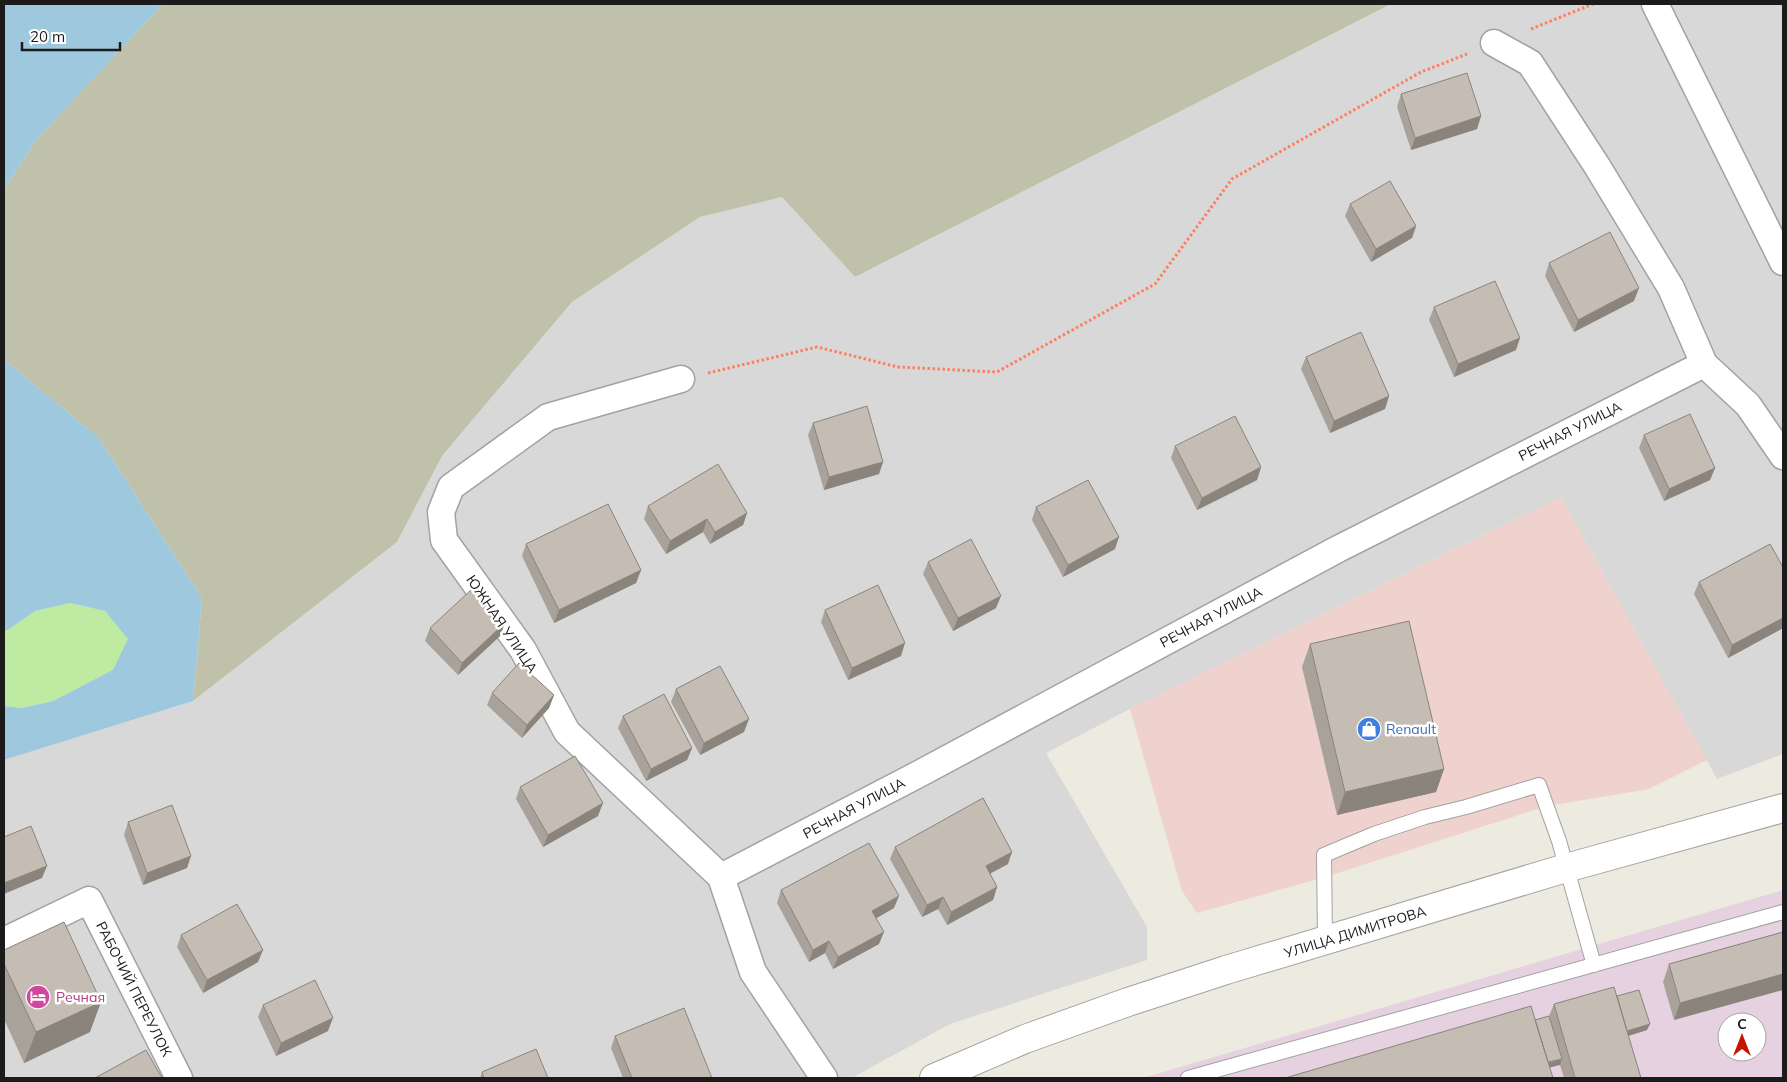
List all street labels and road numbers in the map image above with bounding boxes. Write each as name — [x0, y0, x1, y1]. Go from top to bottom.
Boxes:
street label: РЕЧНАЯ УЛИЦА — [1515, 397, 1625, 465]
street label: ЮЖНАЯ УЛИЦА — [462, 571, 542, 677]
street label: РЕЧНАЯ УЛИЦА — [1157, 582, 1266, 652]
street label: РЕЧНАЯ УЛИЦА — [800, 773, 909, 843]
street label: УЛИЦА ДИМИТРОВА — [1281, 902, 1429, 962]
street label: РАБОЧИЙ ПЕРЕУЛОК — [92, 918, 176, 1060]

